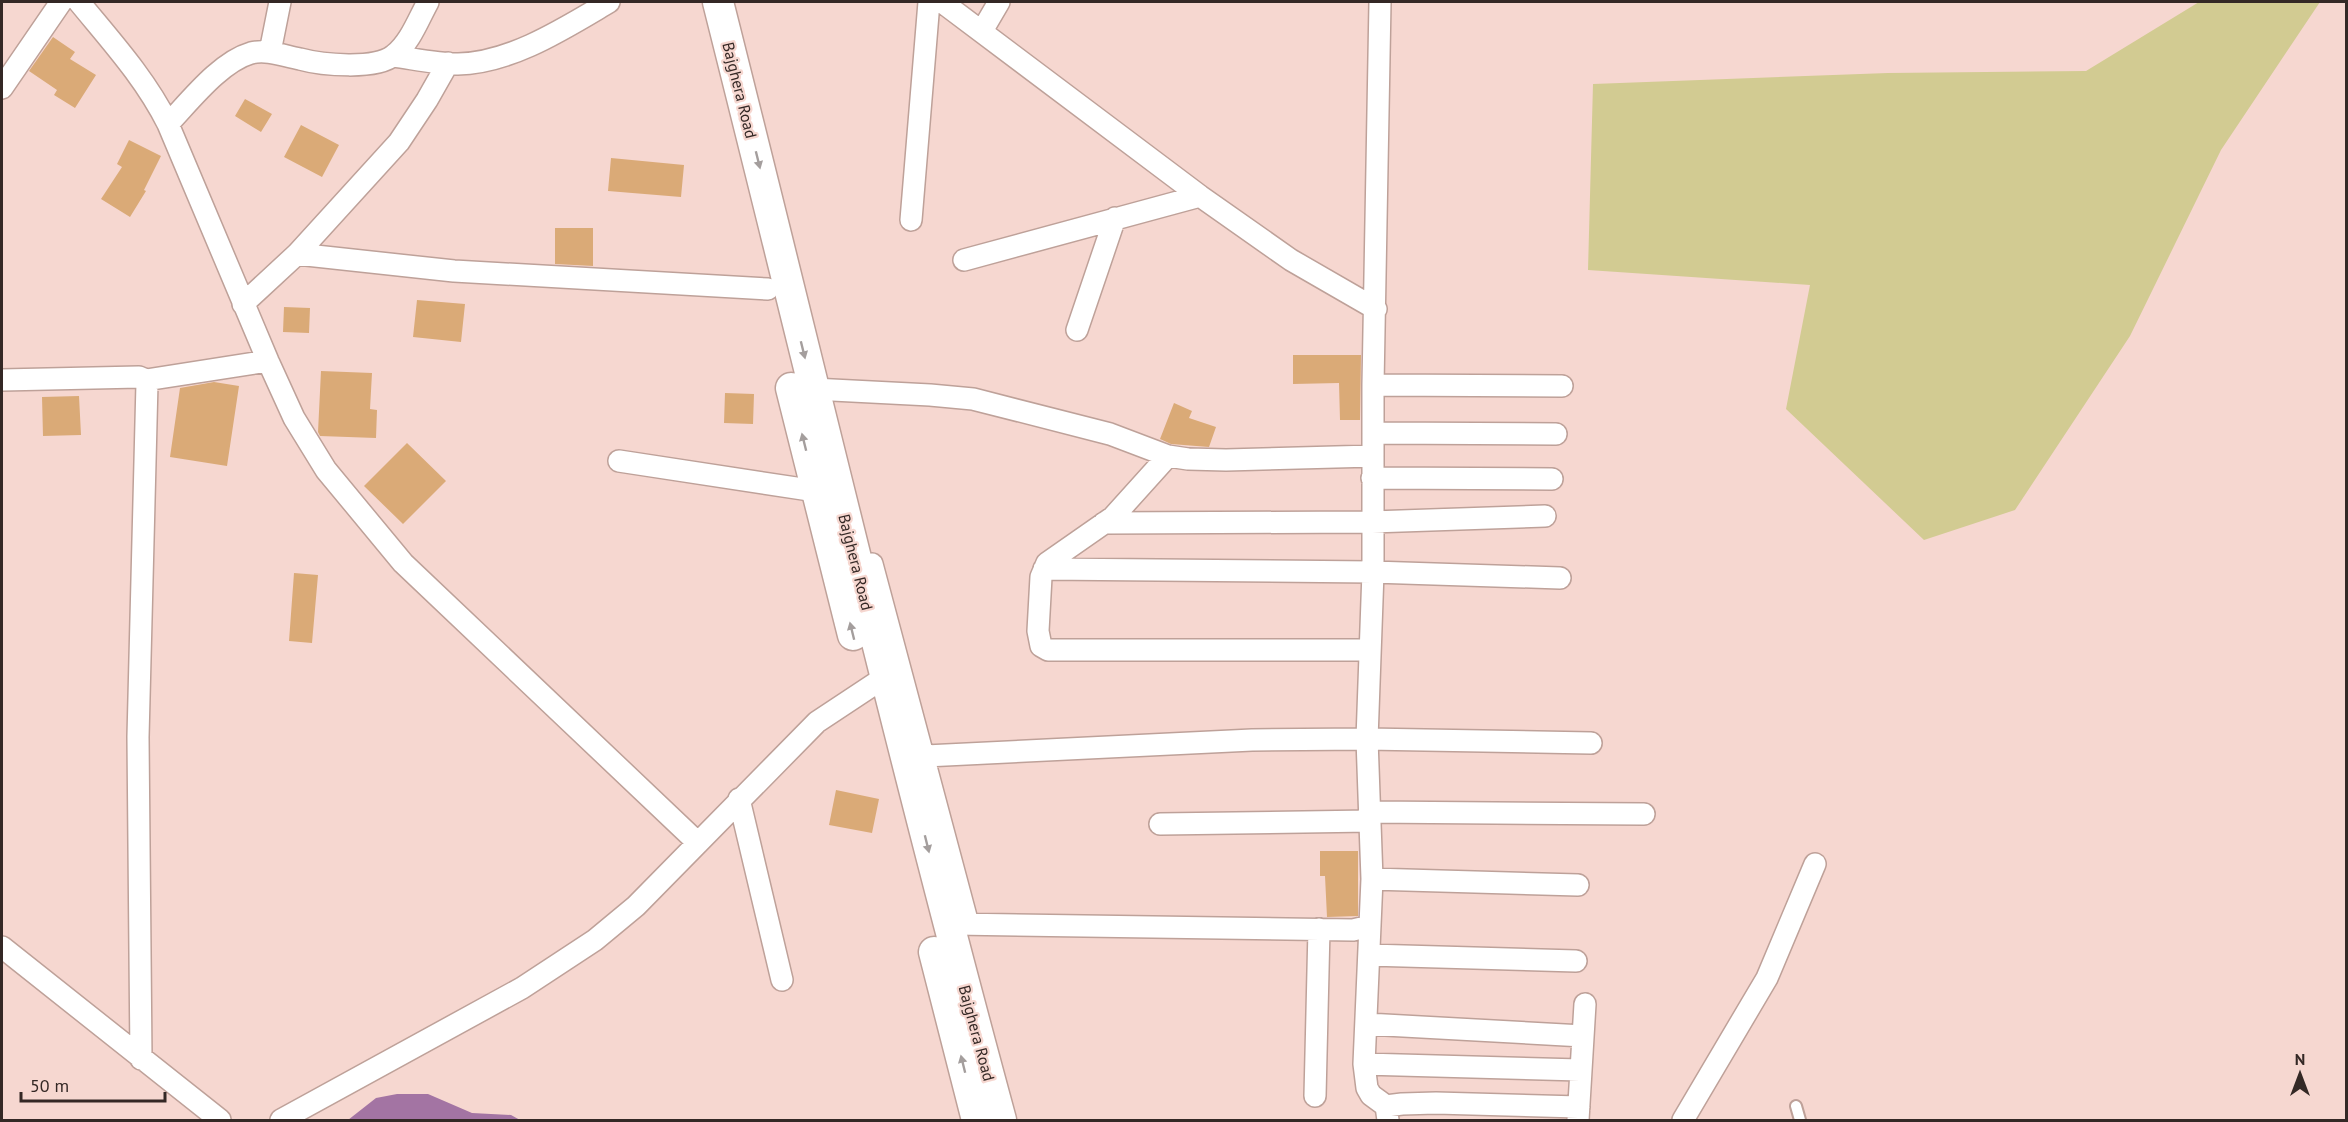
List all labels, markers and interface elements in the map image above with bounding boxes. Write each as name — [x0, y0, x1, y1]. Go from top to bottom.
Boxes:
street label: Bajghera Road — [718, 40, 762, 140]
one-way arrow — [754, 151, 763, 169]
one-way arrow — [798, 341, 808, 359]
one-way arrow — [799, 432, 809, 451]
street label: Bajghera Road — [834, 512, 878, 612]
one-way arrow — [846, 622, 856, 640]
one-way arrow — [923, 835, 933, 853]
street label: Bajghera Road — [955, 983, 999, 1083]
north arrow — [2270, 1044, 2330, 1104]
text: N — [2295, 1049, 2305, 1069]
one-way arrow — [957, 1055, 967, 1073]
scale bar — [21, 1065, 165, 1103]
text: 50 m — [30, 1074, 69, 1097]

